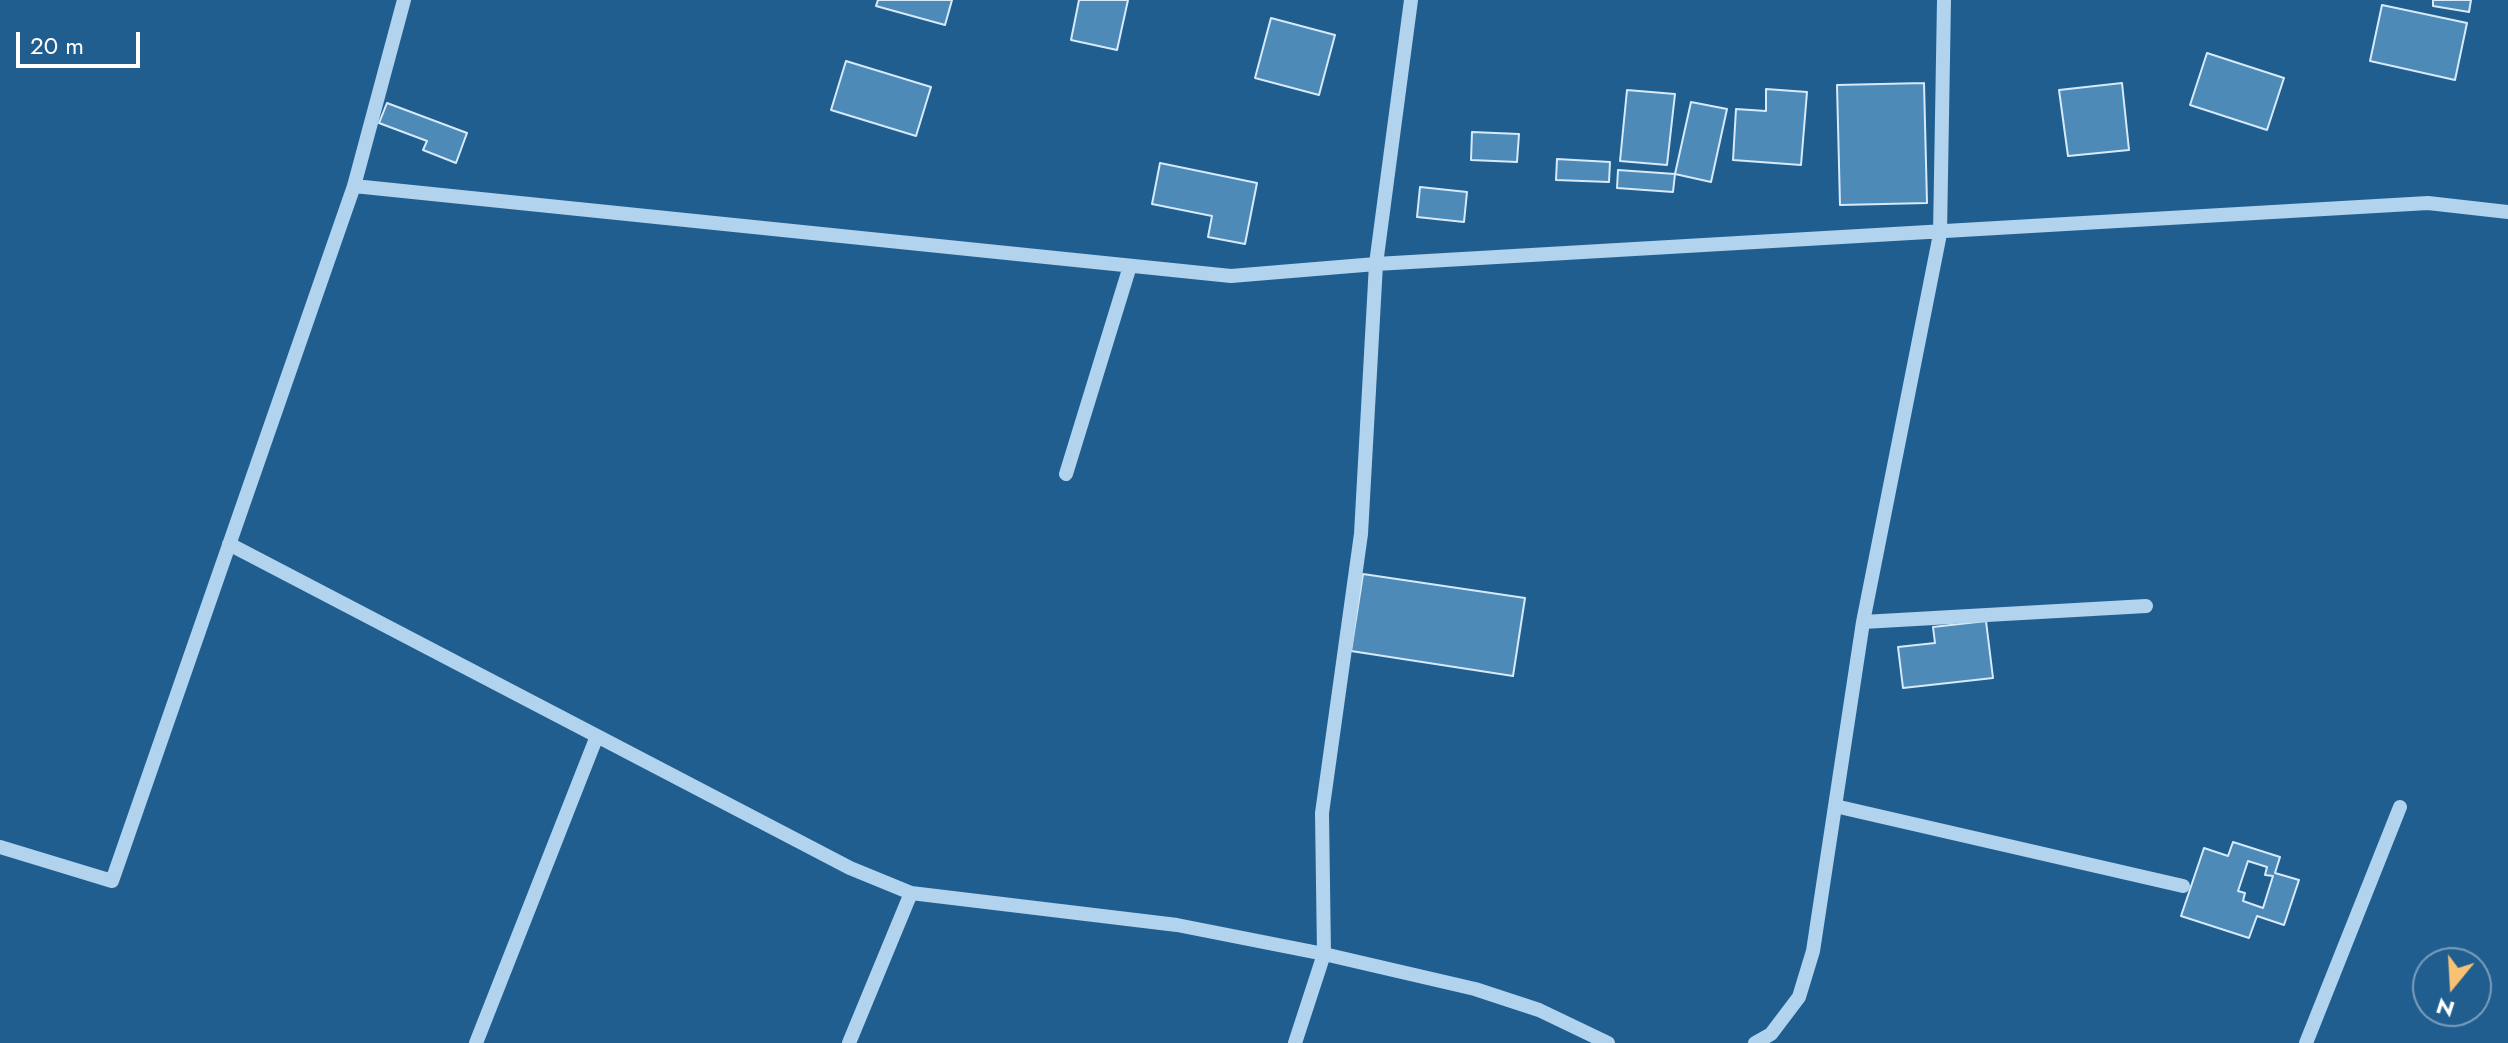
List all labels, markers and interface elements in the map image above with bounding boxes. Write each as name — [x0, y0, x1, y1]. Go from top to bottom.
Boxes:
scale bar — [20, 16, 144, 66]
text: 20 m — [30, 28, 84, 63]
north arrow — [2412, 947, 2492, 1027]
text: N — [2432, 990, 2458, 1026]

